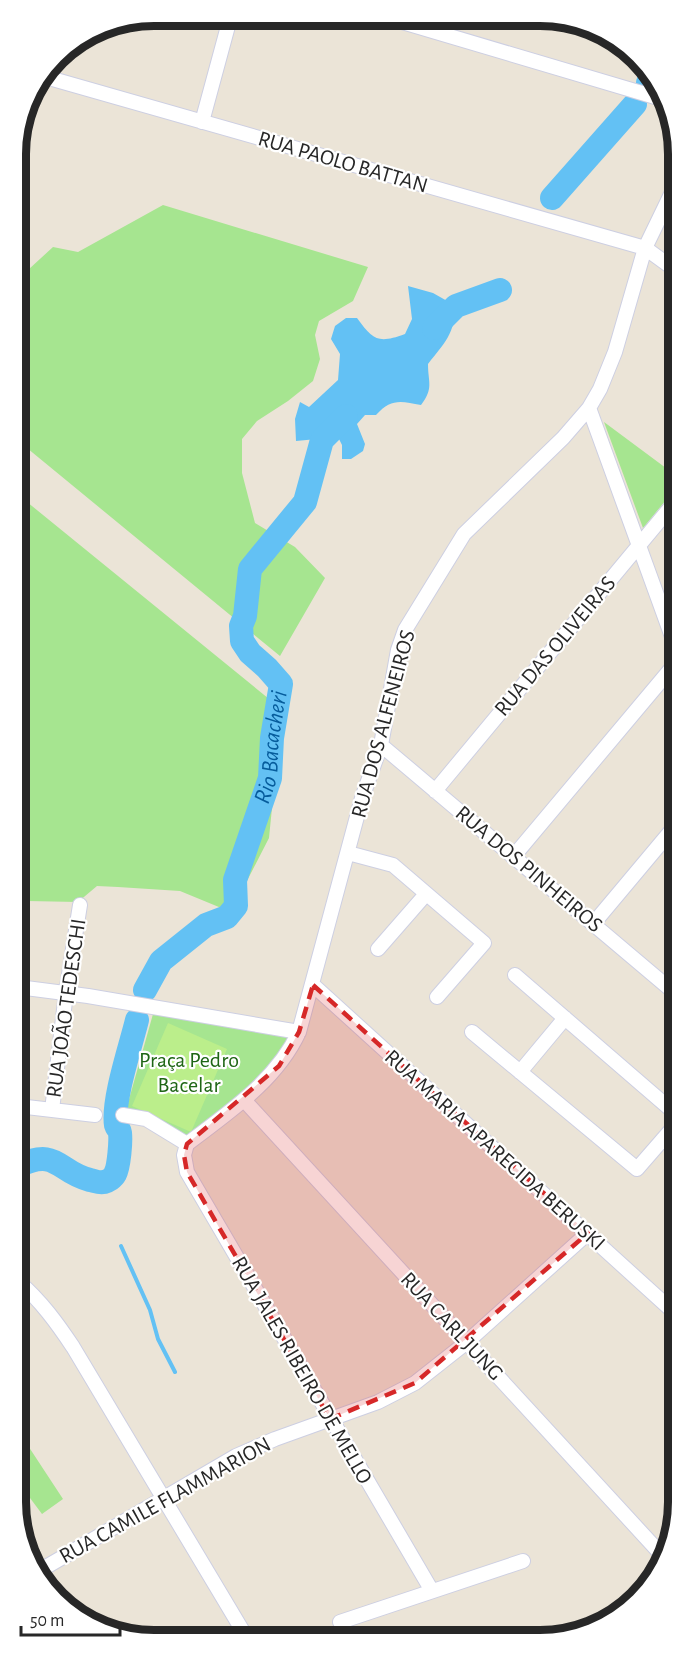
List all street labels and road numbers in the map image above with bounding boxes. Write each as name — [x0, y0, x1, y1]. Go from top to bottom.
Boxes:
street label: RUA PAOLO BATTAN — [256, 127, 430, 197]
street label: RUA DAS OLIVEIRAS — [490, 572, 620, 720]
street label: RUA DOS ALFENEIROS — [347, 628, 419, 820]
street label: RUA DOS PINHEIROS — [451, 801, 607, 937]
street label: RUA JOÃO TEDESCHI — [42, 917, 89, 1099]
street label: RUA MARIA APARECIDA BERUSKI — [381, 1045, 609, 1255]
street label: RUA JALES RIBEIRO DE MELLO — [228, 1252, 376, 1488]
street label: RUA CARL JUNG — [397, 1268, 507, 1384]
street label: RUA CAMILE FLAMMARION — [56, 1433, 274, 1567]

